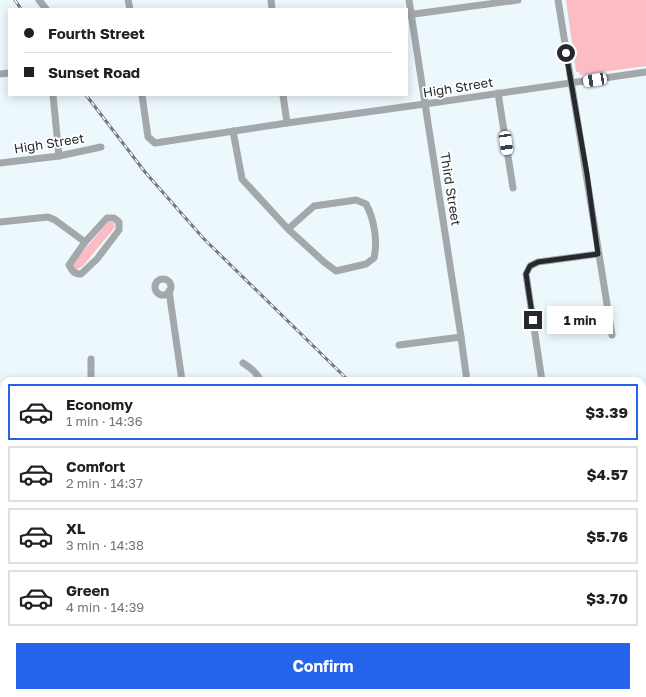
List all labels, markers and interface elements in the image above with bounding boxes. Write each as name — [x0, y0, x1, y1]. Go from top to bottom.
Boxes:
text: Fourth Street — [48, 24, 145, 42]
route start — [557, 44, 575, 62]
text: Sunset Road — [48, 63, 140, 81]
car — [582, 72, 608, 88]
street label: High Street — [422, 74, 494, 100]
street label: High Street — [13, 130, 85, 156]
car — [498, 130, 514, 156]
street label: Third Street — [437, 151, 465, 227]
callout: 1 min — [547, 306, 613, 334]
route end — [524, 311, 542, 329]
text: 1 min — [564, 312, 596, 328]
icon: car — [18, 394, 54, 430]
text: Economy — [66, 395, 133, 413]
text: $3.39 — [585, 403, 628, 421]
text: 1 min · 14:36 — [66, 413, 143, 429]
icon: car — [18, 456, 54, 492]
text: Comfort — [66, 457, 125, 475]
text: $4.57 — [586, 465, 628, 483]
text: 2 min · 14:37 — [66, 475, 143, 491]
icon: car — [18, 518, 54, 554]
text: XL — [66, 519, 85, 537]
text: $5.76 — [586, 527, 628, 545]
text: 3 min · 14:38 — [66, 537, 144, 553]
icon: car — [18, 580, 54, 616]
text: Green — [66, 581, 109, 599]
text: $3.70 — [586, 589, 628, 607]
text: 4 min · 14:39 — [66, 599, 144, 615]
button: Confirm — [16, 643, 630, 689]

